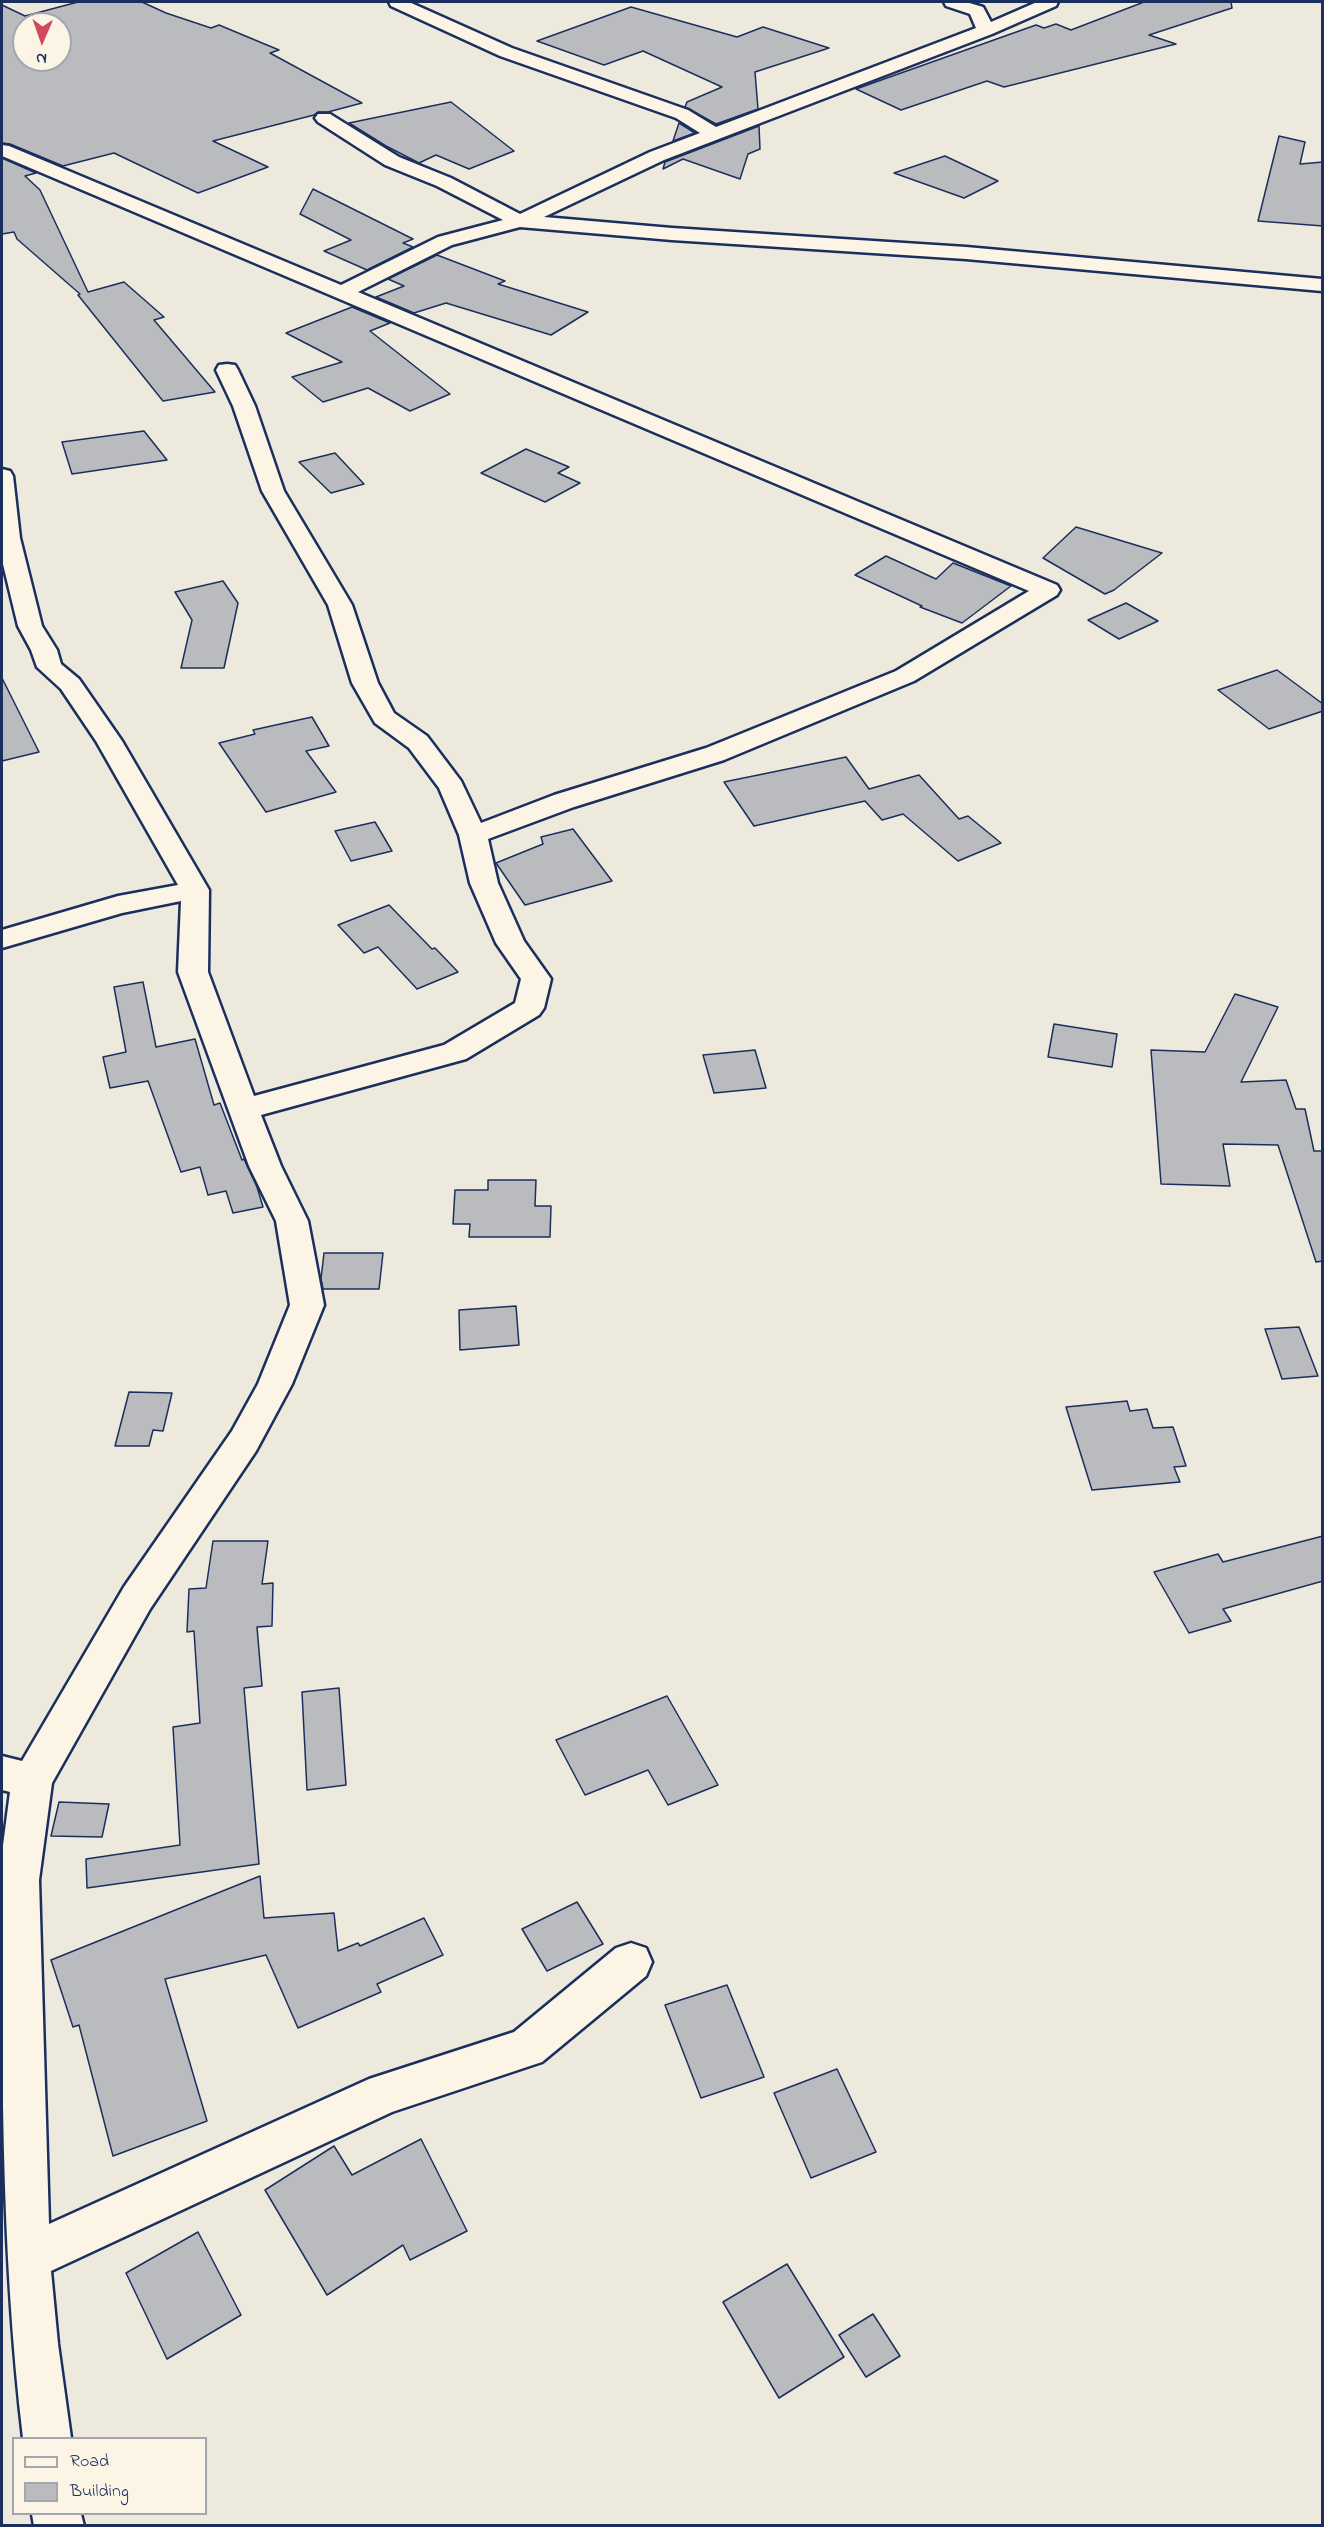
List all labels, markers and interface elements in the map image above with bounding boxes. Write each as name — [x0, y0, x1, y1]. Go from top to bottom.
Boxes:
north arrow — [12, 12, 72, 72]
text: N — [36, 46, 47, 70]
legend — [12, 2437, 207, 2515]
text: Road — [70, 2449, 109, 2475]
text: Building — [70, 2479, 129, 2505]

